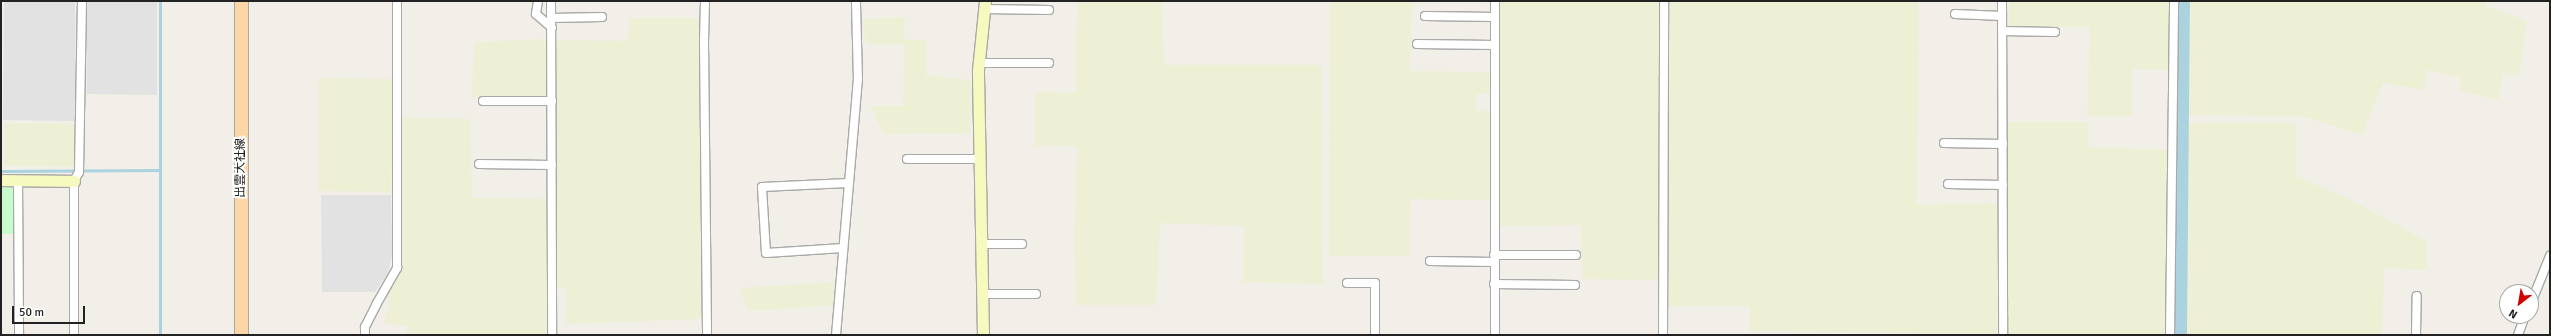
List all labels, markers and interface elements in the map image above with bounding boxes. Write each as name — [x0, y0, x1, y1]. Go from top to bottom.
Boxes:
street label: 出雲大社線 — [234, 138, 248, 198]
north arrow — [2499, 284, 2539, 324]
scale bar — [14, 298, 87, 324]
text: 50 m — [19, 305, 44, 320]
text: N — [2506, 306, 2520, 321]

